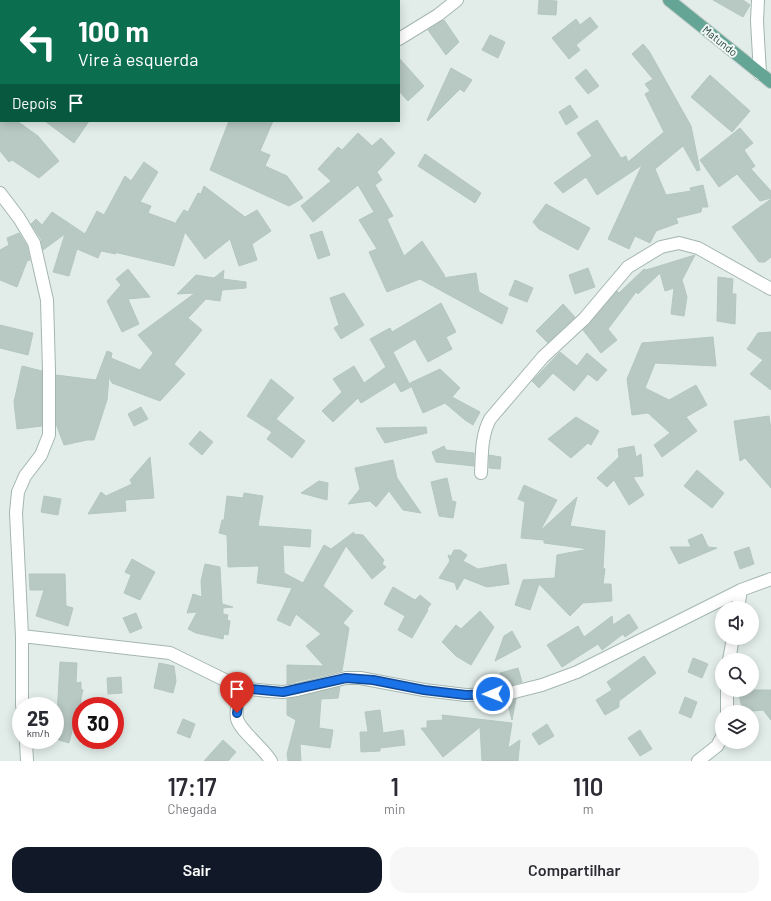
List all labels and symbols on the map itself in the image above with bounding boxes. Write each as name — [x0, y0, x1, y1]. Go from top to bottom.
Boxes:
street label: Matundo — [700, 23, 740, 59]
pin — [220, 672, 254, 713]
position arrow — [472, 673, 514, 715]
speed limit sign: 30 — [72, 697, 124, 749]

